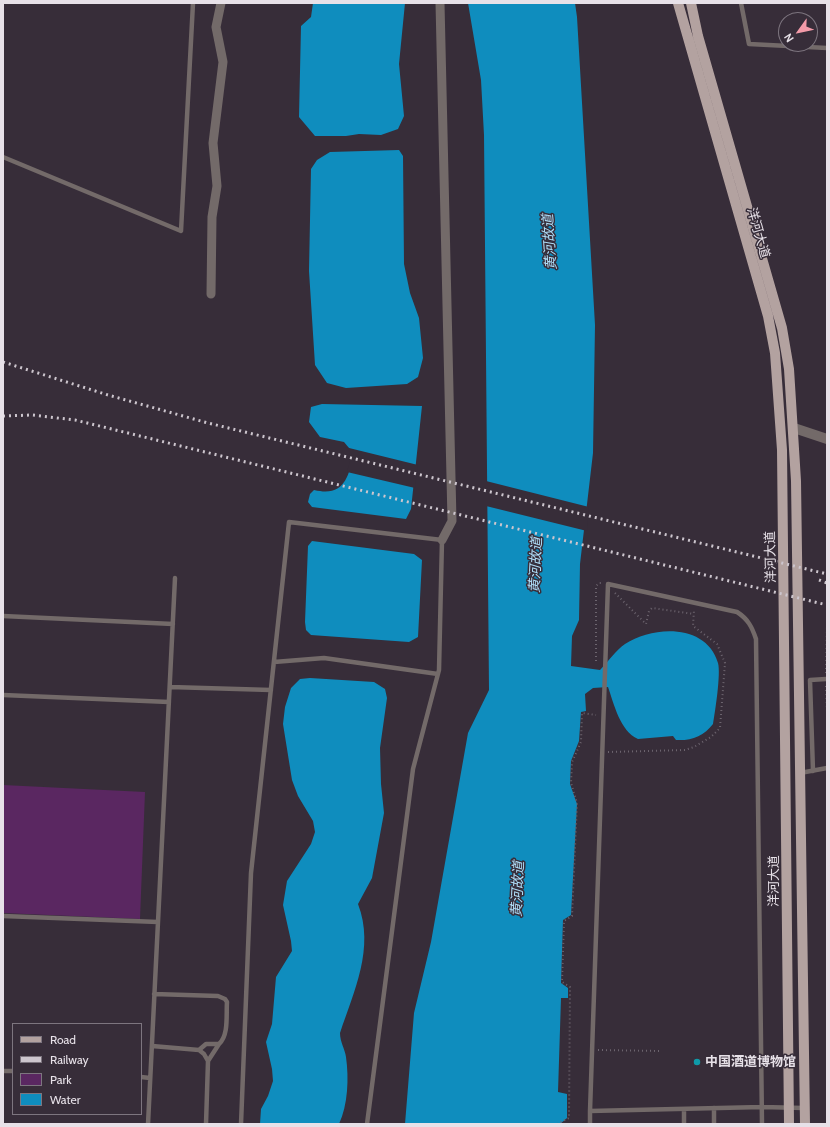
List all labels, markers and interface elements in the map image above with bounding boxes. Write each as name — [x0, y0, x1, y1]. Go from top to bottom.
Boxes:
north arrow — [778, 12, 818, 52]
text: N — [781, 31, 797, 45]
street label: 洋河大道 — [743, 206, 773, 260]
water label: 黄河故道 — [540, 213, 560, 271]
street label: 洋河大道 — [763, 531, 779, 583]
water label: 黄河故道 — [526, 537, 546, 593]
street label: 洋河大道 — [766, 855, 782, 907]
water label: 黄河故道 — [508, 861, 528, 917]
legend — [12, 1023, 142, 1115]
text: Road — [50, 1032, 76, 1047]
text: Railway — [50, 1052, 88, 1067]
place label: 中国酒道博物馆 — [705, 1054, 796, 1070]
marker: 中国酒道博物馆 — [692, 1057, 702, 1067]
text: Park — [50, 1072, 72, 1087]
text: Water — [50, 1092, 80, 1107]

